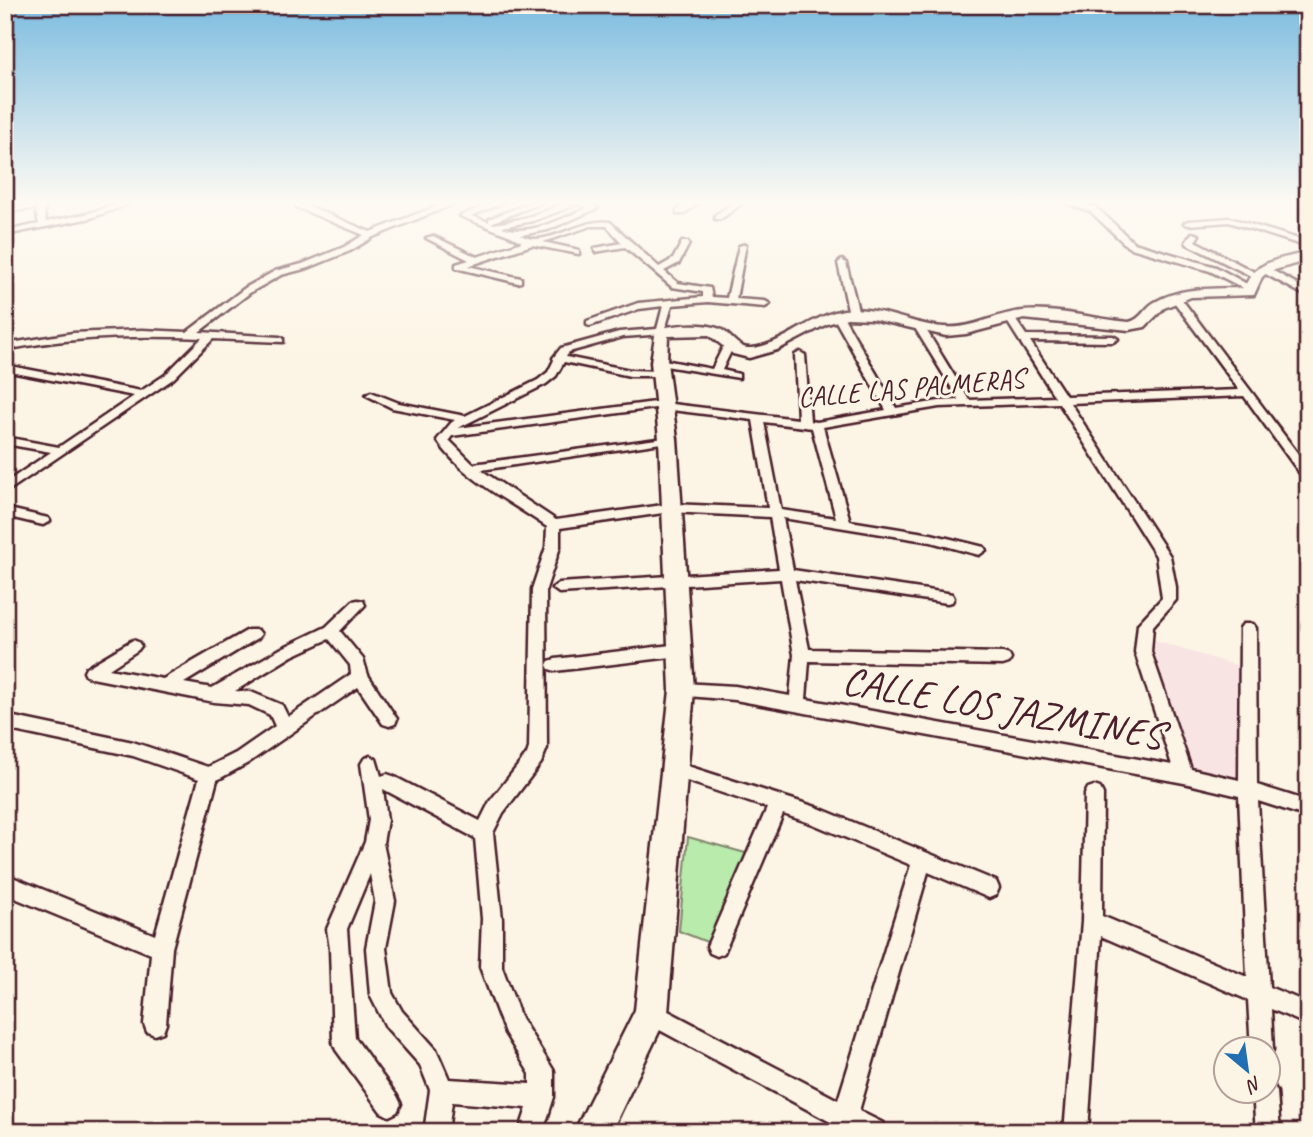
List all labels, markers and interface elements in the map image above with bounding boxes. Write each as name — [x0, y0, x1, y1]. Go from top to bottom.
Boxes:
street label: CALLE LAS PALMERAS — [796, 360, 1031, 415]
street label: CALLE LOS JAZMINES — [839, 655, 1174, 762]
north arrow — [1212, 1036, 1282, 1106]
text: N — [1241, 1071, 1266, 1099]

